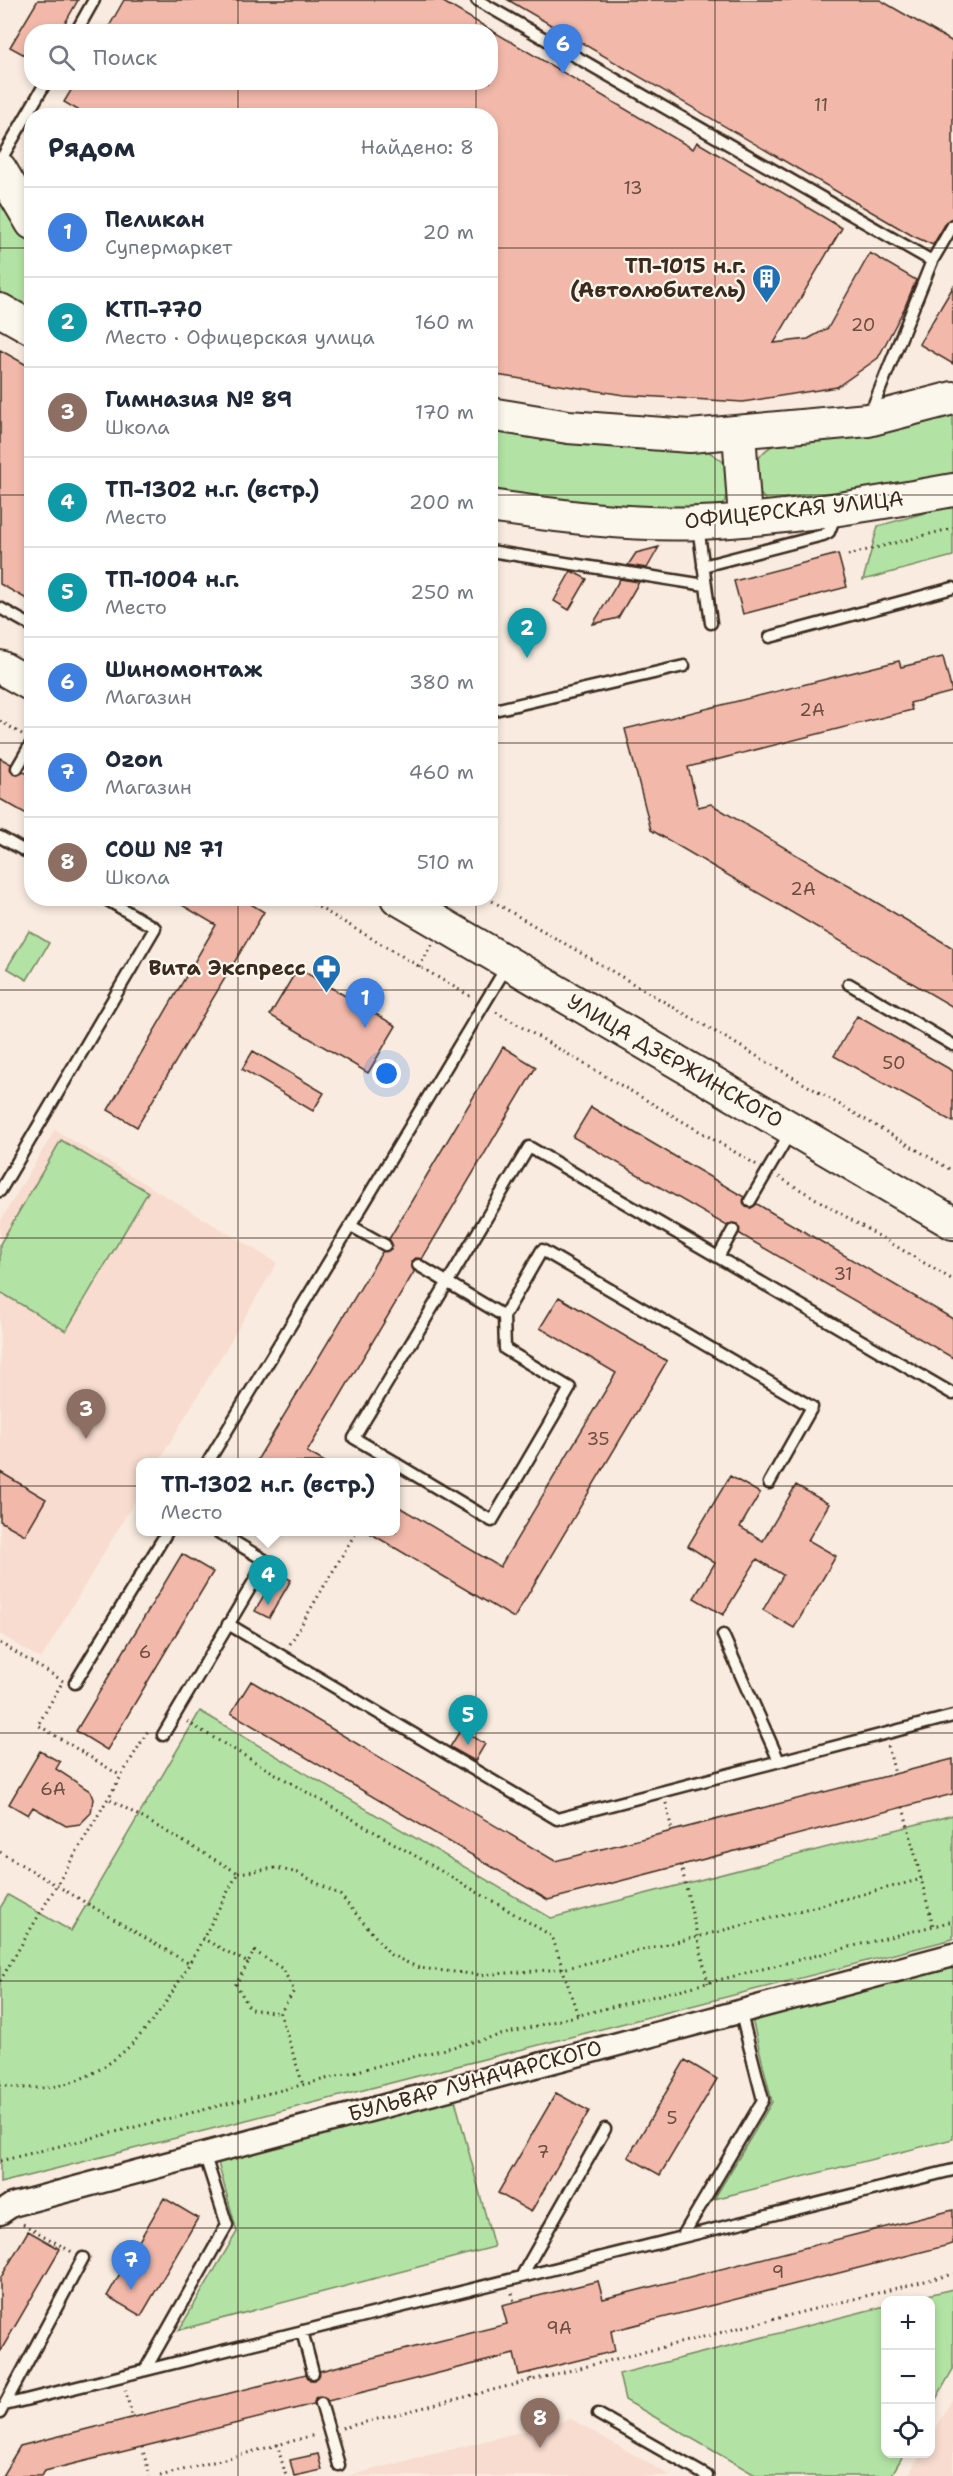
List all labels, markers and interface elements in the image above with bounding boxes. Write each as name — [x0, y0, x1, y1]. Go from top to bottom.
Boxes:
search box — [24, 24, 498, 90]
pin: 6 — [544, 25, 582, 74]
icon: search — [45, 41, 78, 74]
text: Поиск — [93, 43, 157, 72]
house number: 11 — [814, 93, 828, 117]
text: Рядом — [48, 130, 135, 165]
text: Найдено: 8 — [361, 134, 474, 160]
house number: 13 — [623, 176, 643, 200]
text: Пеликан — [105, 205, 205, 234]
text: 1 — [63, 219, 72, 245]
text: 20 m — [423, 219, 474, 245]
text: Супермаркет — [105, 234, 232, 260]
place label: ТП-1015 н.г. (Автолюбитель) — [570, 252, 746, 304]
building icon: ТП-1015 н.г. (Автолюбитель) — [751, 262, 783, 304]
text: КТП-770 — [105, 295, 202, 324]
text: 2 — [61, 309, 75, 335]
text: 160 m — [415, 309, 474, 335]
house number: 20 — [851, 313, 875, 337]
text: Место · Офицерская улица — [105, 324, 375, 350]
text: Гимназия № 89 — [105, 385, 292, 414]
text: 3 — [61, 399, 75, 425]
text: 170 m — [415, 399, 474, 425]
text: Школа — [105, 414, 170, 440]
text: ТП-1302 н.г. (встр.) — [105, 475, 319, 504]
street label: ОФИЦЕРСКАЯ УЛИЦА — [683, 485, 905, 535]
text: 4 — [61, 489, 75, 515]
text: 200 m — [409, 489, 474, 515]
text: Место — [105, 504, 167, 530]
text: ТП-1004 н.г. — [105, 565, 240, 594]
text: 5 — [61, 579, 74, 605]
text: 250 m — [410, 579, 474, 605]
text: Место — [105, 594, 167, 620]
pin: 2 — [508, 608, 546, 658]
text: Шиномонтаж — [105, 655, 262, 684]
text: 6 — [61, 669, 75, 695]
text: 380 m — [409, 669, 474, 695]
text: Магазин — [105, 684, 192, 710]
house number: 2А — [799, 698, 825, 722]
text: Ozon — [105, 745, 163, 774]
text: 7 — [61, 759, 75, 785]
text: 460 m — [409, 759, 474, 785]
text: Магазин — [105, 774, 192, 800]
text: СОШ № 71 — [105, 835, 223, 864]
text: 8 — [61, 849, 75, 875]
text: 510 m — [417, 849, 474, 875]
text: Школа — [105, 864, 170, 890]
house number: 2А — [790, 877, 816, 901]
pharmacy icon: Вита Экспресс — [311, 952, 343, 994]
place label: Вита Экспресс — [148, 954, 306, 982]
pin: 1 — [346, 978, 385, 1028]
street label: УЛИЦА ДЗЕРЖИНСКОГО — [562, 988, 788, 1134]
house number: 50 — [882, 1051, 906, 1075]
your location — [372, 1059, 401, 1088]
house number: 31 — [833, 1262, 853, 1286]
pin: 3 — [66, 1390, 106, 1439]
house number: 35 — [586, 1427, 610, 1451]
popup — [136, 1458, 400, 1536]
text: ТП-1302 н.г. (встр.) — [161, 1470, 375, 1499]
text: Место — [161, 1499, 223, 1525]
pin: 4 — [248, 1556, 288, 1605]
house number: 6 — [139, 1640, 151, 1664]
pin: 5 — [448, 1696, 488, 1745]
house number: 6А — [40, 1777, 66, 1801]
street label: БУЛЬВАР ЛУНАЧАРСКОГО — [345, 2034, 605, 2128]
house number: 5 — [666, 2106, 678, 2130]
house number: 7 — [537, 2140, 549, 2164]
pin: 7 — [112, 2240, 150, 2290]
house number: 9 — [772, 2260, 784, 2284]
map controls — [881, 2296, 935, 2458]
button: + — [881, 2296, 935, 2350]
house number: 9А — [546, 2316, 572, 2340]
button: − — [881, 2350, 935, 2404]
pin: 8 — [520, 2398, 560, 2448]
button: locate — [881, 2404, 935, 2458]

